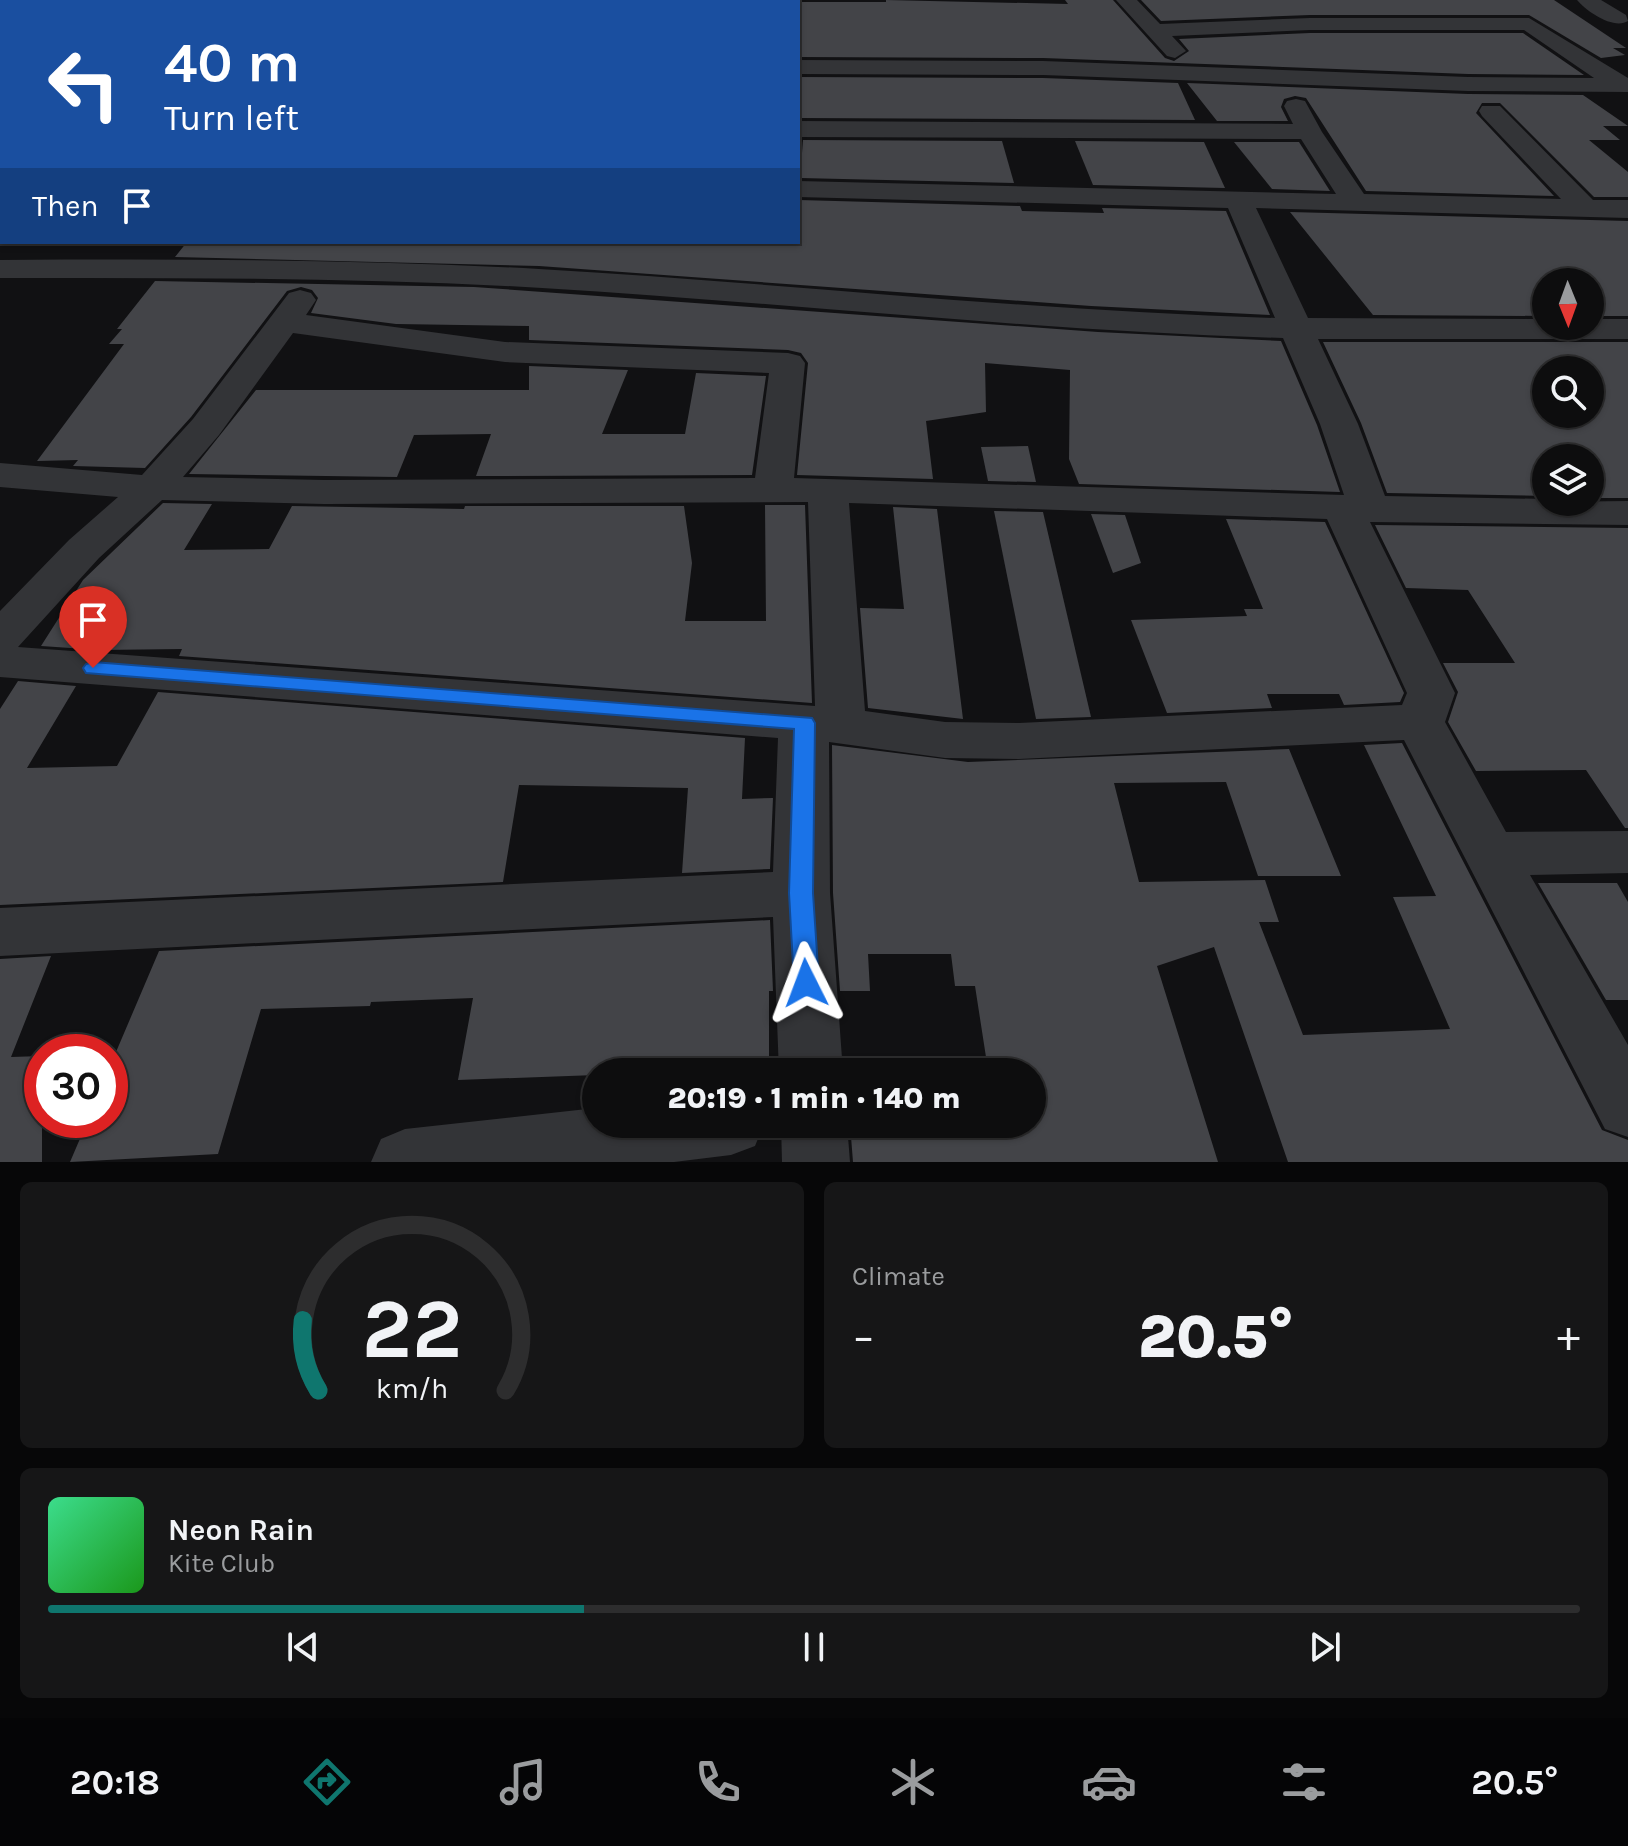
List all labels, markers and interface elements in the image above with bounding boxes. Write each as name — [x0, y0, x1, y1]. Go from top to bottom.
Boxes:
text: 40 m — [164, 30, 300, 95]
icon: left — [32, 32, 136, 136]
text: Turn left — [164, 97, 299, 139]
icon: arrive — [115, 184, 159, 228]
text: Then — [32, 188, 99, 224]
north arrow — [1532, 268, 1604, 340]
map controls — [1532, 268, 1604, 516]
button: search — [1532, 356, 1604, 428]
button: layers — [1532, 444, 1604, 516]
pin — [59, 586, 127, 668]
icon: arrive — [71, 598, 115, 642]
position arrow — [764, 941, 848, 1025]
speed limit sign: 30 — [24, 1034, 128, 1138]
text: 20:19 · 1 min · 140 m — [667, 1080, 961, 1116]
text: Climate — [852, 1261, 945, 1292]
text: 22 — [362, 1281, 462, 1378]
text: 20.5° — [1138, 1302, 1294, 1372]
text: − — [852, 1311, 875, 1362]
text: + — [1557, 1311, 1580, 1362]
text: km/h — [376, 1372, 448, 1405]
text: Neon Rain — [168, 1512, 314, 1548]
text: Kite Club — [168, 1548, 275, 1579]
icon: previous — [281, 1625, 325, 1669]
icon: pause — [792, 1625, 836, 1669]
icon: next — [1303, 1625, 1347, 1669]
icon: directions — [299, 1754, 355, 1810]
icon: music — [495, 1754, 551, 1810]
icon: phone — [690, 1754, 746, 1810]
icon: climate — [885, 1754, 941, 1810]
icon: car — [1081, 1754, 1137, 1810]
icon: filters — [1276, 1754, 1332, 1810]
text: 20:18 — [70, 1761, 160, 1803]
text: 20.5° — [1471, 1761, 1558, 1803]

